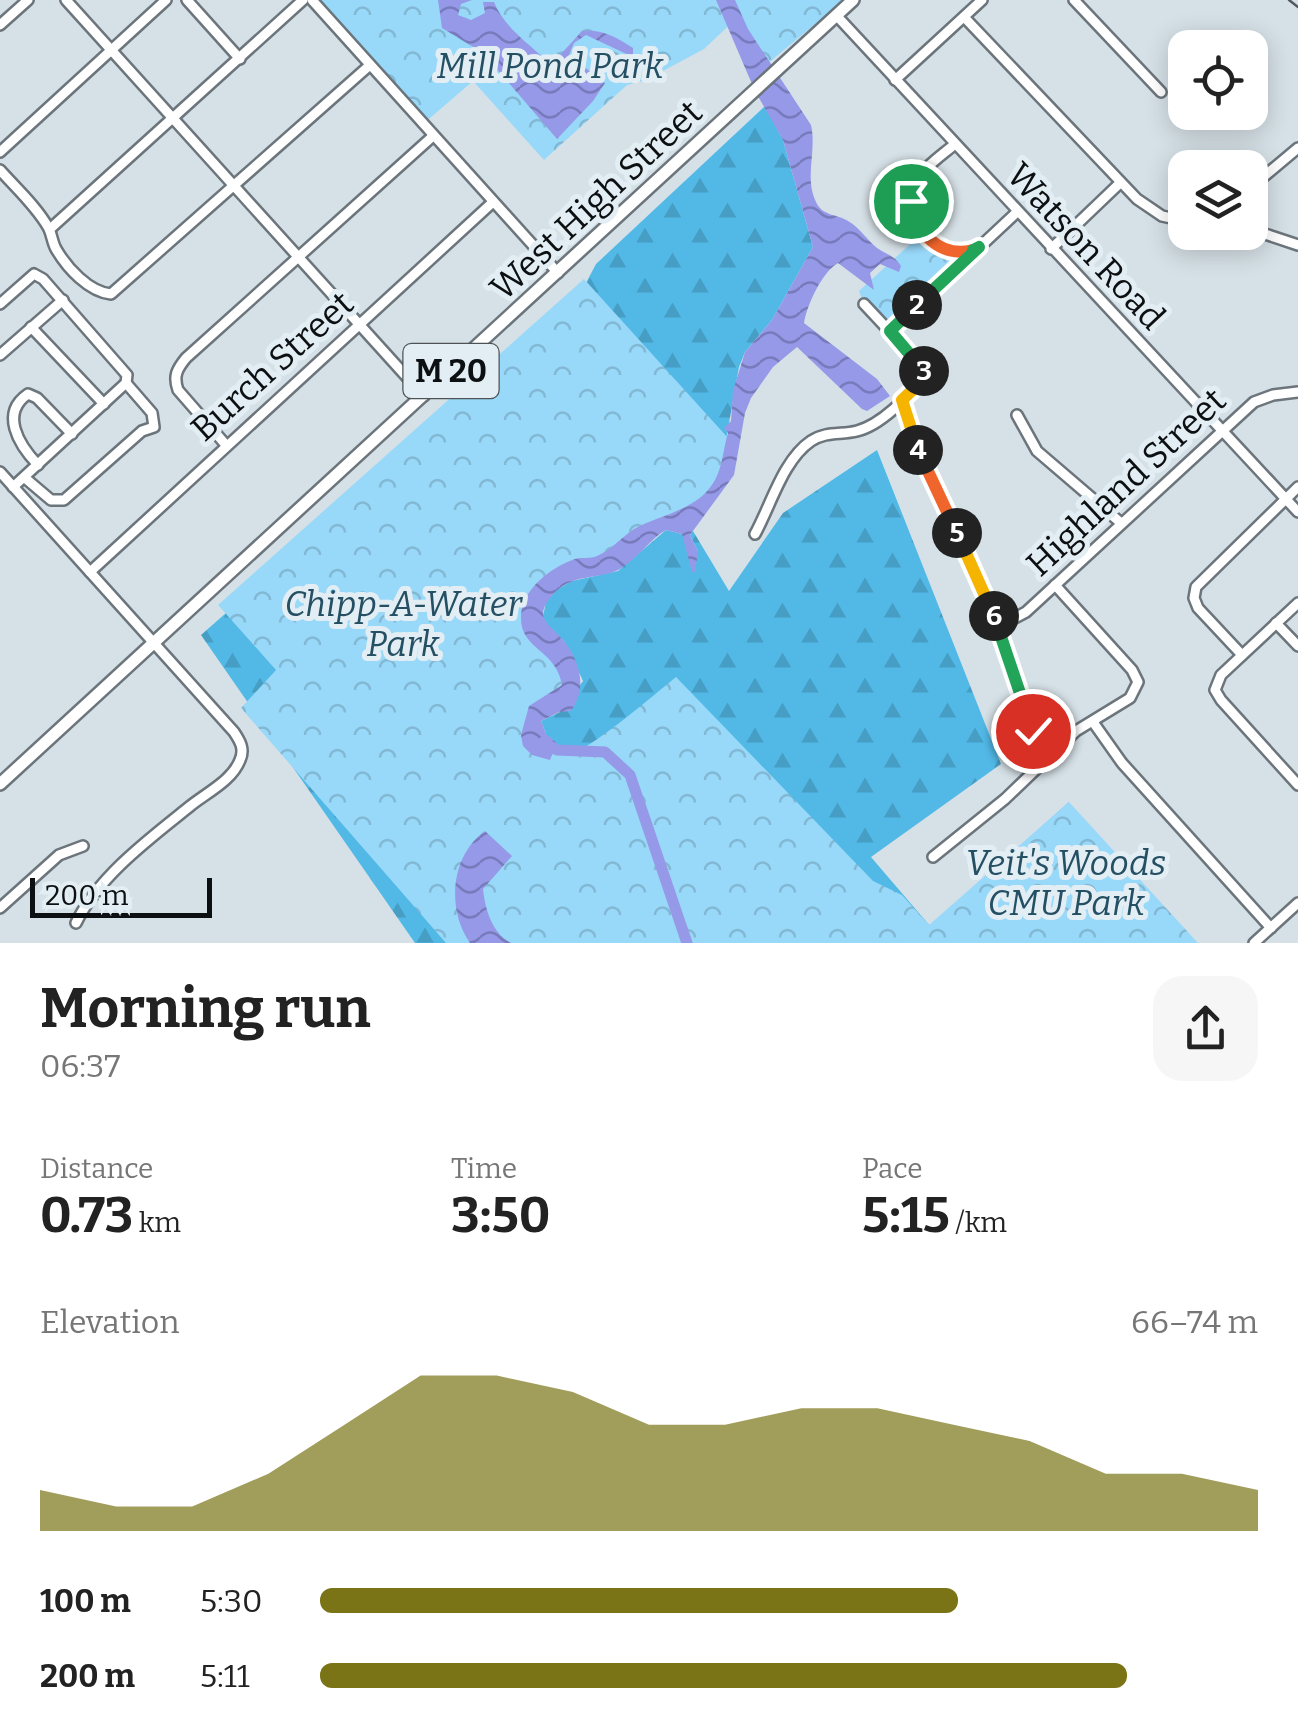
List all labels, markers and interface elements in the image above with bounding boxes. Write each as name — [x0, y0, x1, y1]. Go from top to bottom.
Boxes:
map controls — [1168, 30, 1268, 250]
button: locate — [1168, 30, 1268, 130]
park label: Mill Pond Park — [437, 45, 665, 87]
street label: West High Street — [482, 91, 711, 309]
button: layers — [1168, 150, 1268, 250]
street label: Watson Road — [998, 154, 1174, 338]
pin — [869, 159, 954, 244]
icon: arrive — [884, 174, 939, 229]
pin: 2 — [892, 280, 942, 330]
street label: Burch Street — [182, 282, 362, 450]
text: 2 — [909, 288, 925, 321]
road number: M 20 — [404, 344, 498, 398]
pin: 3 — [899, 346, 949, 396]
text: 3 — [916, 354, 932, 387]
street label: Highland Street — [1018, 379, 1234, 585]
pin: 4 — [893, 425, 943, 475]
text: 4 — [909, 433, 927, 466]
pin: 5 — [932, 508, 982, 558]
text: 5 — [949, 516, 965, 549]
park label: Chipp-A-Water Park — [284, 583, 523, 665]
pin: 6 — [969, 591, 1019, 641]
text: 6 — [986, 599, 1002, 632]
pin — [991, 689, 1076, 774]
icon: check — [1006, 704, 1061, 759]
park label: Veit's Woods CMU Park — [966, 842, 1166, 924]
scale bar — [30, 873, 212, 918]
text: 200 m — [45, 879, 128, 912]
text: Morning run — [40, 976, 371, 1042]
button: share — [1153, 976, 1258, 1081]
text: 06:37 — [40, 1047, 120, 1085]
text: Distance — [40, 1152, 153, 1185]
text: Time — [451, 1152, 517, 1185]
text: Pace — [862, 1152, 922, 1185]
text: 0.73 — [40, 1185, 133, 1245]
text: 3:50 — [451, 1185, 551, 1245]
text: 5:15 — [862, 1185, 950, 1245]
text: km — [133, 1206, 181, 1239]
text: /km — [950, 1206, 1007, 1239]
text: Elevation — [40, 1303, 180, 1341]
text: 66–74 m — [1131, 1303, 1258, 1341]
text: 100 m — [40, 1582, 131, 1620]
text: 5:30 — [200, 1582, 263, 1620]
text: 200 m — [40, 1657, 135, 1695]
text: 5:11 — [200, 1657, 250, 1695]

